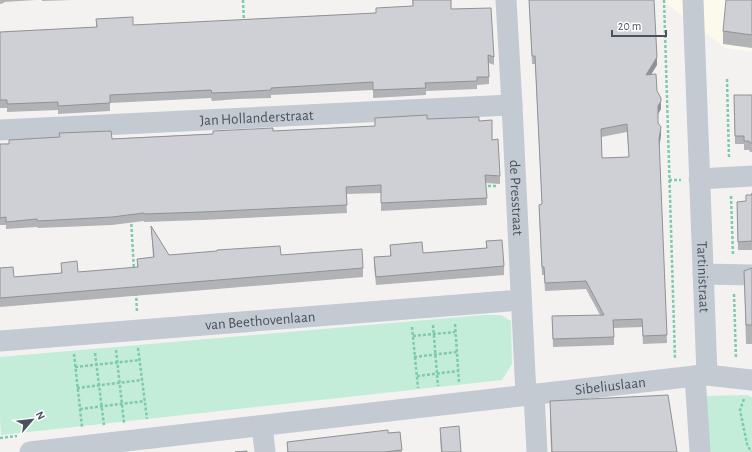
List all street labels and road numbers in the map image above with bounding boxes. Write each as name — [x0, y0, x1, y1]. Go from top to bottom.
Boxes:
street label: Jan Hollanderstraat — [199, 107, 314, 128]
street label: de Presstraat — [507, 159, 526, 236]
street label: Tartinistraat — [695, 241, 712, 313]
street label: van Beethovenlaan — [204, 309, 316, 332]
street label: Sibeliuslaan — [574, 374, 646, 397]

